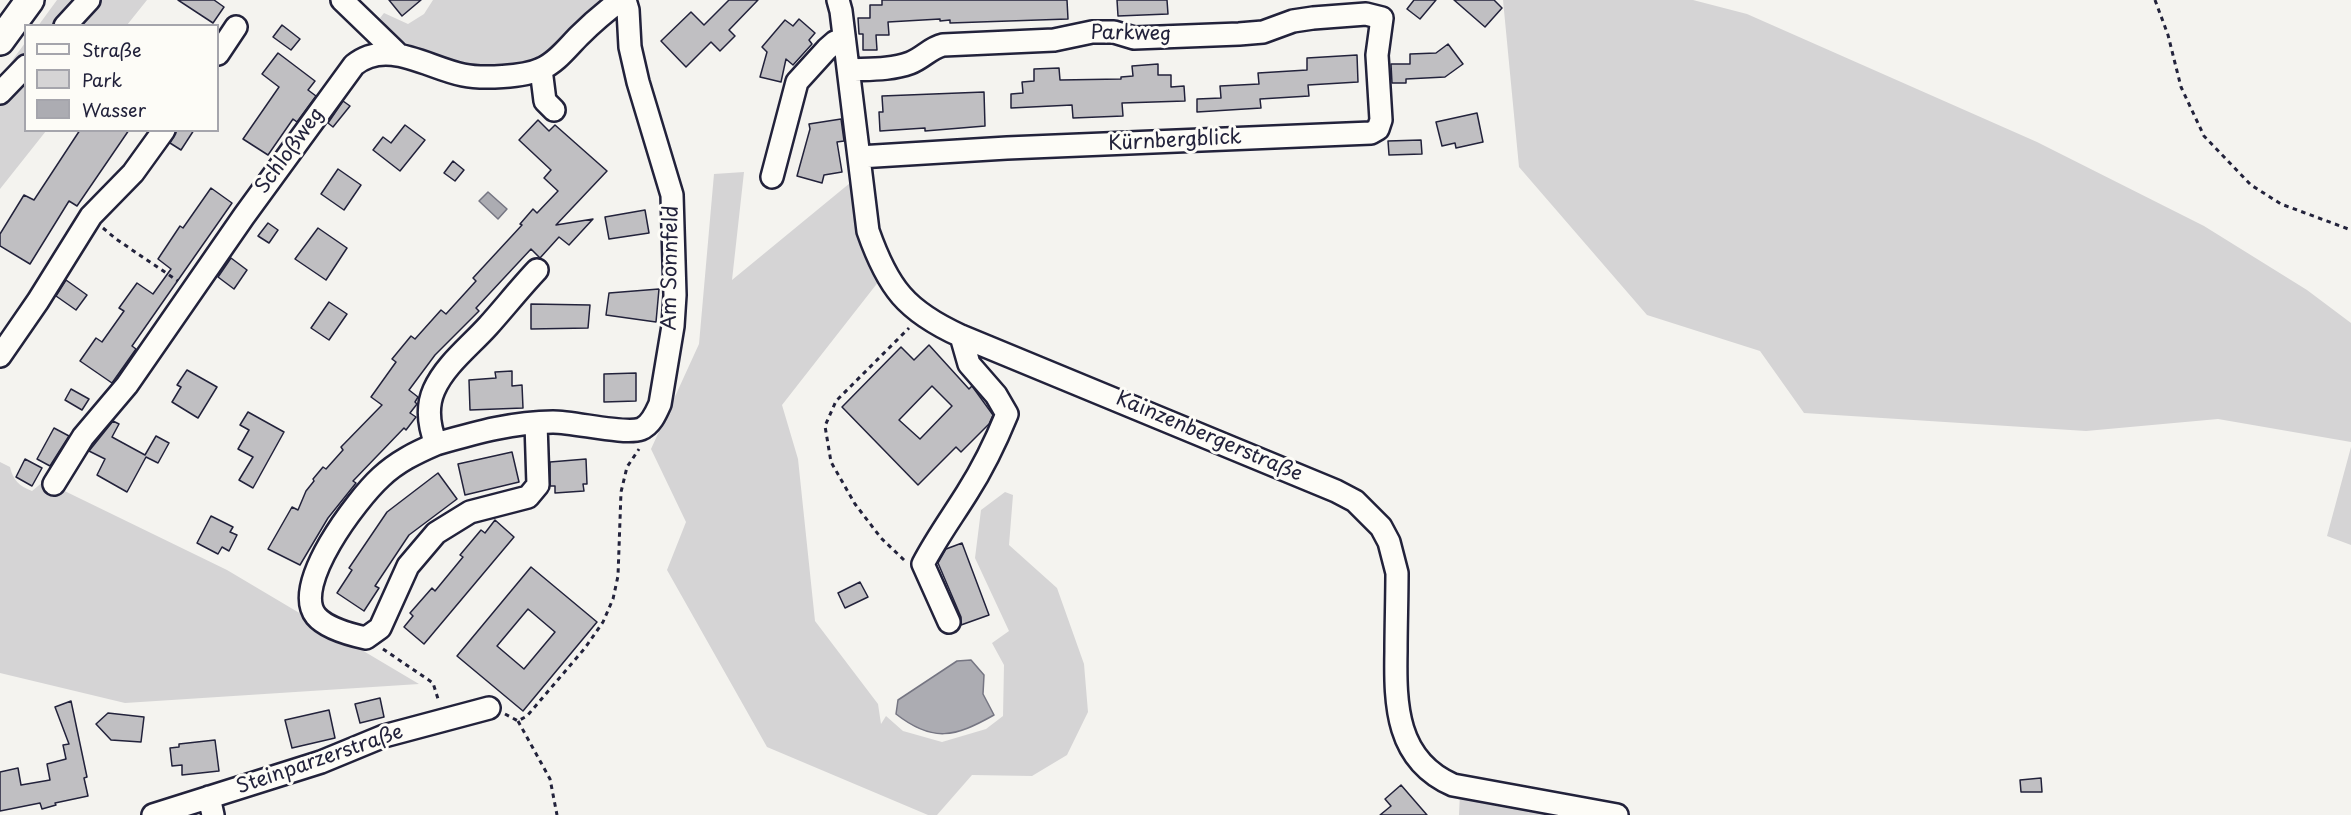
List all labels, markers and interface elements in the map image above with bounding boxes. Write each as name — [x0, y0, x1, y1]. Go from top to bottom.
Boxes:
street label: Parkweg — [1090, 21, 1172, 47]
legend — [24, 24, 219, 132]
text: Straße — [82, 36, 142, 63]
text: Park — [82, 66, 122, 93]
text: Wasser — [82, 96, 146, 123]
street label: Schloßweg — [251, 103, 329, 199]
street label: Kürnbergblick — [1108, 126, 1242, 156]
street label: Am Sonnfeld — [658, 205, 684, 331]
street label: Kainzenbergerstraße — [1112, 387, 1306, 487]
street label: Steinparzerstraße — [234, 720, 406, 800]

